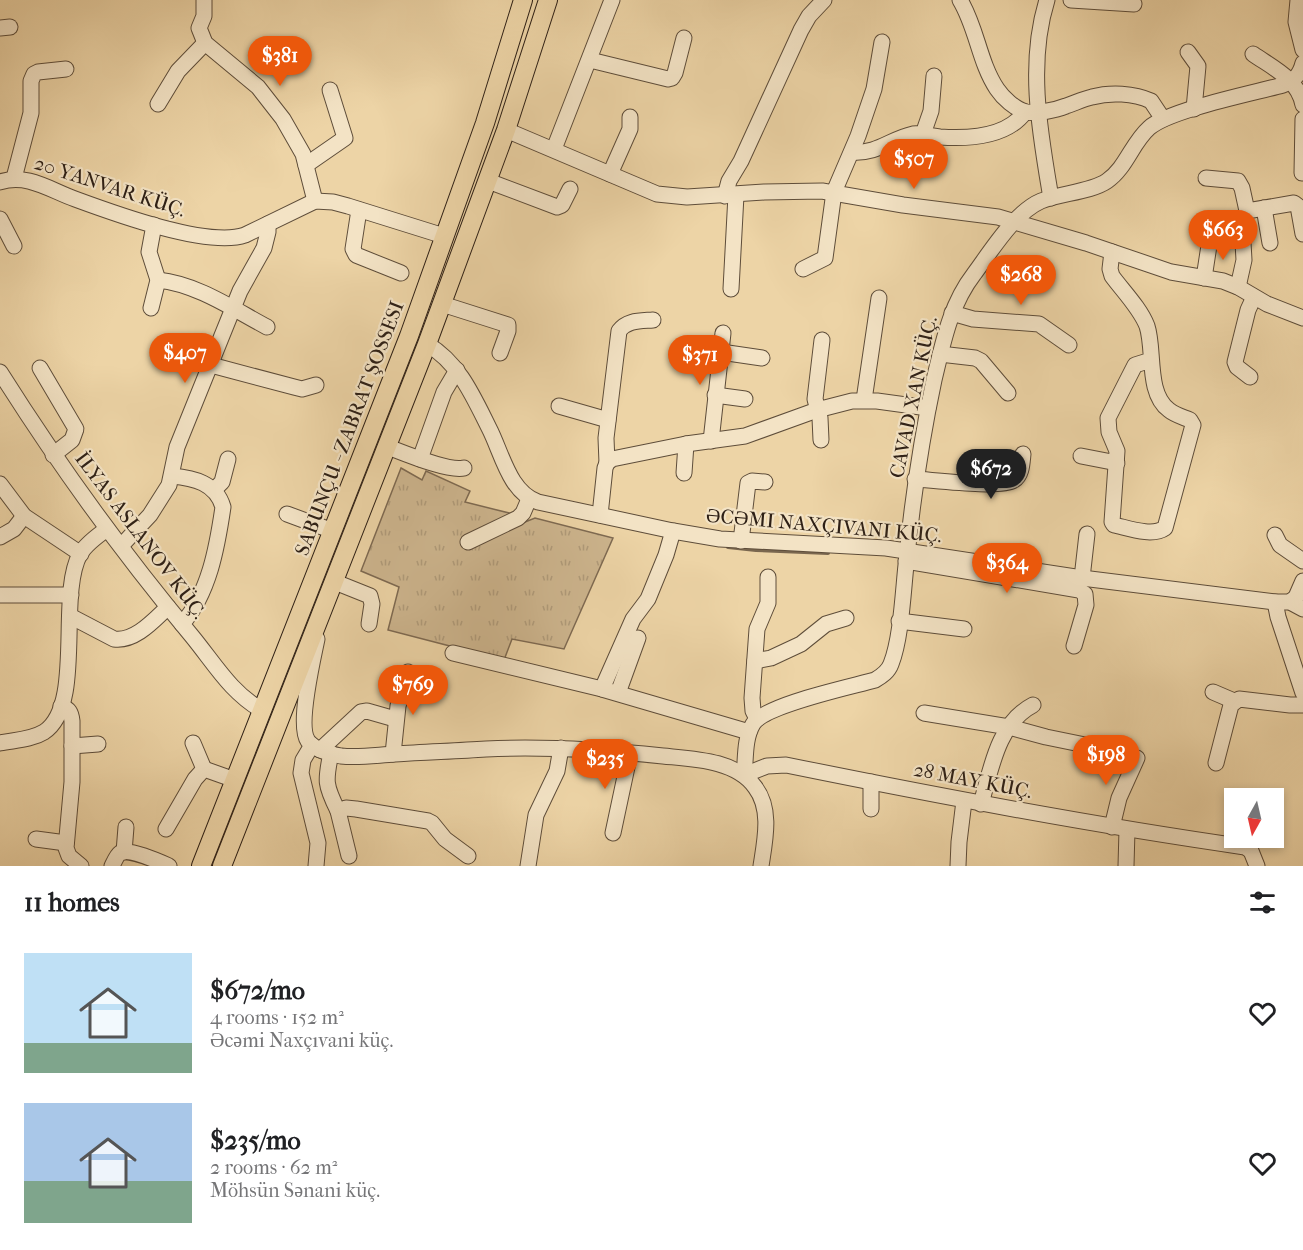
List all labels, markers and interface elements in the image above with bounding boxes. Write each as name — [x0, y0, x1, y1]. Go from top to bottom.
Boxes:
pin: $381 — [244, 36, 316, 87]
text: $381 — [262, 44, 298, 67]
pin: $507 — [878, 139, 950, 190]
text: $507 — [894, 147, 934, 170]
street label: 20 YANVAR KÜÇ. — [31, 150, 189, 223]
pin: $663 — [1187, 210, 1259, 261]
text: $663 — [1203, 218, 1243, 241]
pin: $268 — [985, 255, 1057, 306]
text: $268 — [1000, 263, 1042, 286]
street label: SABUNÇU - ZABRAT ŞOSSESI — [290, 297, 410, 559]
street label: CAVAD XAN KÜÇ. — [884, 314, 943, 480]
pin: $407 — [149, 333, 221, 384]
pin: $371 — [664, 335, 736, 386]
text: $407 — [163, 341, 207, 364]
text: $371 — [682, 343, 718, 366]
street label: İLYAS ASLANOV KÜÇ. — [70, 447, 212, 624]
pin: $672 — [955, 449, 1027, 500]
text: $672 — [970, 457, 1012, 480]
street label: ƏCƏMI NAXÇIVANI KÜÇ. — [705, 503, 943, 548]
pin: $364 — [971, 543, 1043, 594]
text: $364 — [986, 551, 1028, 574]
pin: $769 — [377, 665, 449, 716]
text: $769 — [392, 673, 434, 696]
pin: $198 — [1070, 735, 1142, 786]
pin: $235 — [569, 739, 641, 790]
text: $198 — [1087, 743, 1125, 766]
text: $235 — [586, 747, 624, 770]
street label: 28 MAY KÜÇ. — [912, 757, 1034, 804]
north arrow — [1224, 788, 1284, 848]
map controls — [1224, 788, 1284, 848]
icon: filters — [1246, 886, 1279, 919]
text: 11 homes — [24, 887, 120, 918]
text: $672/mo — [210, 975, 305, 1006]
icon: home — [72, 977, 144, 1049]
icon: heart — [1246, 997, 1279, 1030]
text: 4 rooms · 152 m² — [210, 1006, 344, 1029]
text: Əcəmi Naxçıvani küç. — [210, 1029, 393, 1052]
text: $235/mo — [210, 1125, 301, 1156]
icon: home — [72, 1127, 144, 1199]
icon: heart — [1246, 1147, 1279, 1180]
text: 2 rooms · 62 m² — [210, 1156, 337, 1179]
text: Möhsün Sənani küç. — [210, 1179, 380, 1202]

